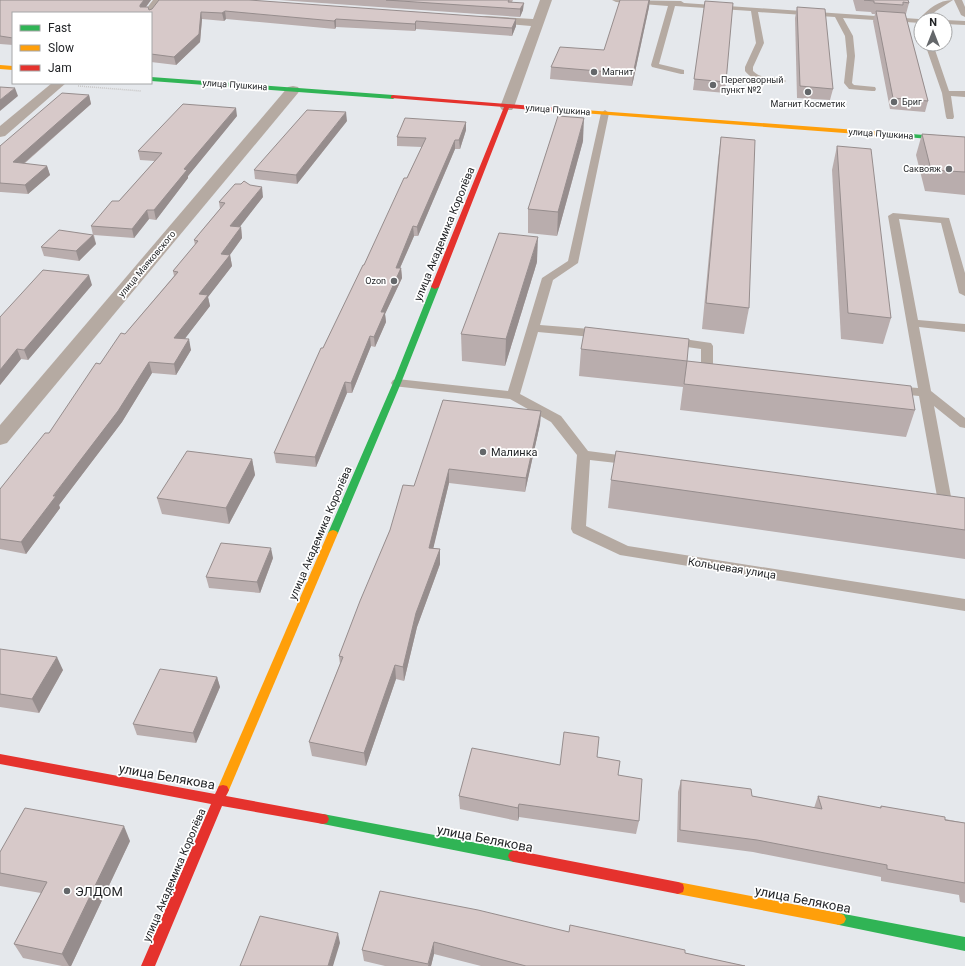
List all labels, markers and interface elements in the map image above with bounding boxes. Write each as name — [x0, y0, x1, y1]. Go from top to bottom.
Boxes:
legend — [12, 12, 152, 84]
north arrow — [913, 12, 953, 52]
text: N — [929, 16, 937, 29]
text: Fast — [48, 21, 71, 35]
text: Slow — [48, 41, 74, 55]
text: Jam — [48, 61, 72, 75]
marker: Магнит — [589, 67, 599, 77]
place label: Магнит — [602, 67, 634, 77]
place label: Переговорный пункт №2 — [721, 75, 784, 95]
street label: улица Пушкина — [202, 78, 268, 92]
marker: Переговорный пункт №2 — [708, 80, 718, 90]
marker: Магнит Косметик — [803, 87, 813, 97]
marker: Бриг — [889, 97, 899, 107]
place label: Бриг — [902, 97, 922, 107]
place label: Магнит Косметик — [771, 99, 846, 109]
street label: улица Пушкина — [525, 103, 591, 117]
street label: улица Пушкина — [848, 127, 914, 141]
place label: Саквояж — [903, 164, 941, 174]
marker: Саквояж — [944, 164, 954, 174]
street label: улица Академика Королёва — [412, 165, 477, 303]
street label: улица Маяковского — [116, 229, 178, 299]
place label: Ozon — [365, 276, 386, 286]
marker: Ozon — [389, 276, 399, 286]
place label: Малинка — [491, 446, 538, 459]
marker: Малинка — [478, 447, 488, 457]
street label: улица Академика Королёва — [286, 465, 355, 602]
street label: Кольцевая улица — [687, 555, 777, 582]
street label: улица Белякова — [118, 761, 216, 792]
street label: улица Академика Королёва — [140, 807, 209, 944]
street label: улица Белякова — [436, 822, 534, 855]
street label: улица Белякова — [754, 883, 852, 916]
place label: ЭЛДОМ — [75, 884, 123, 899]
marker: ЭЛДОМ — [62, 886, 72, 896]

